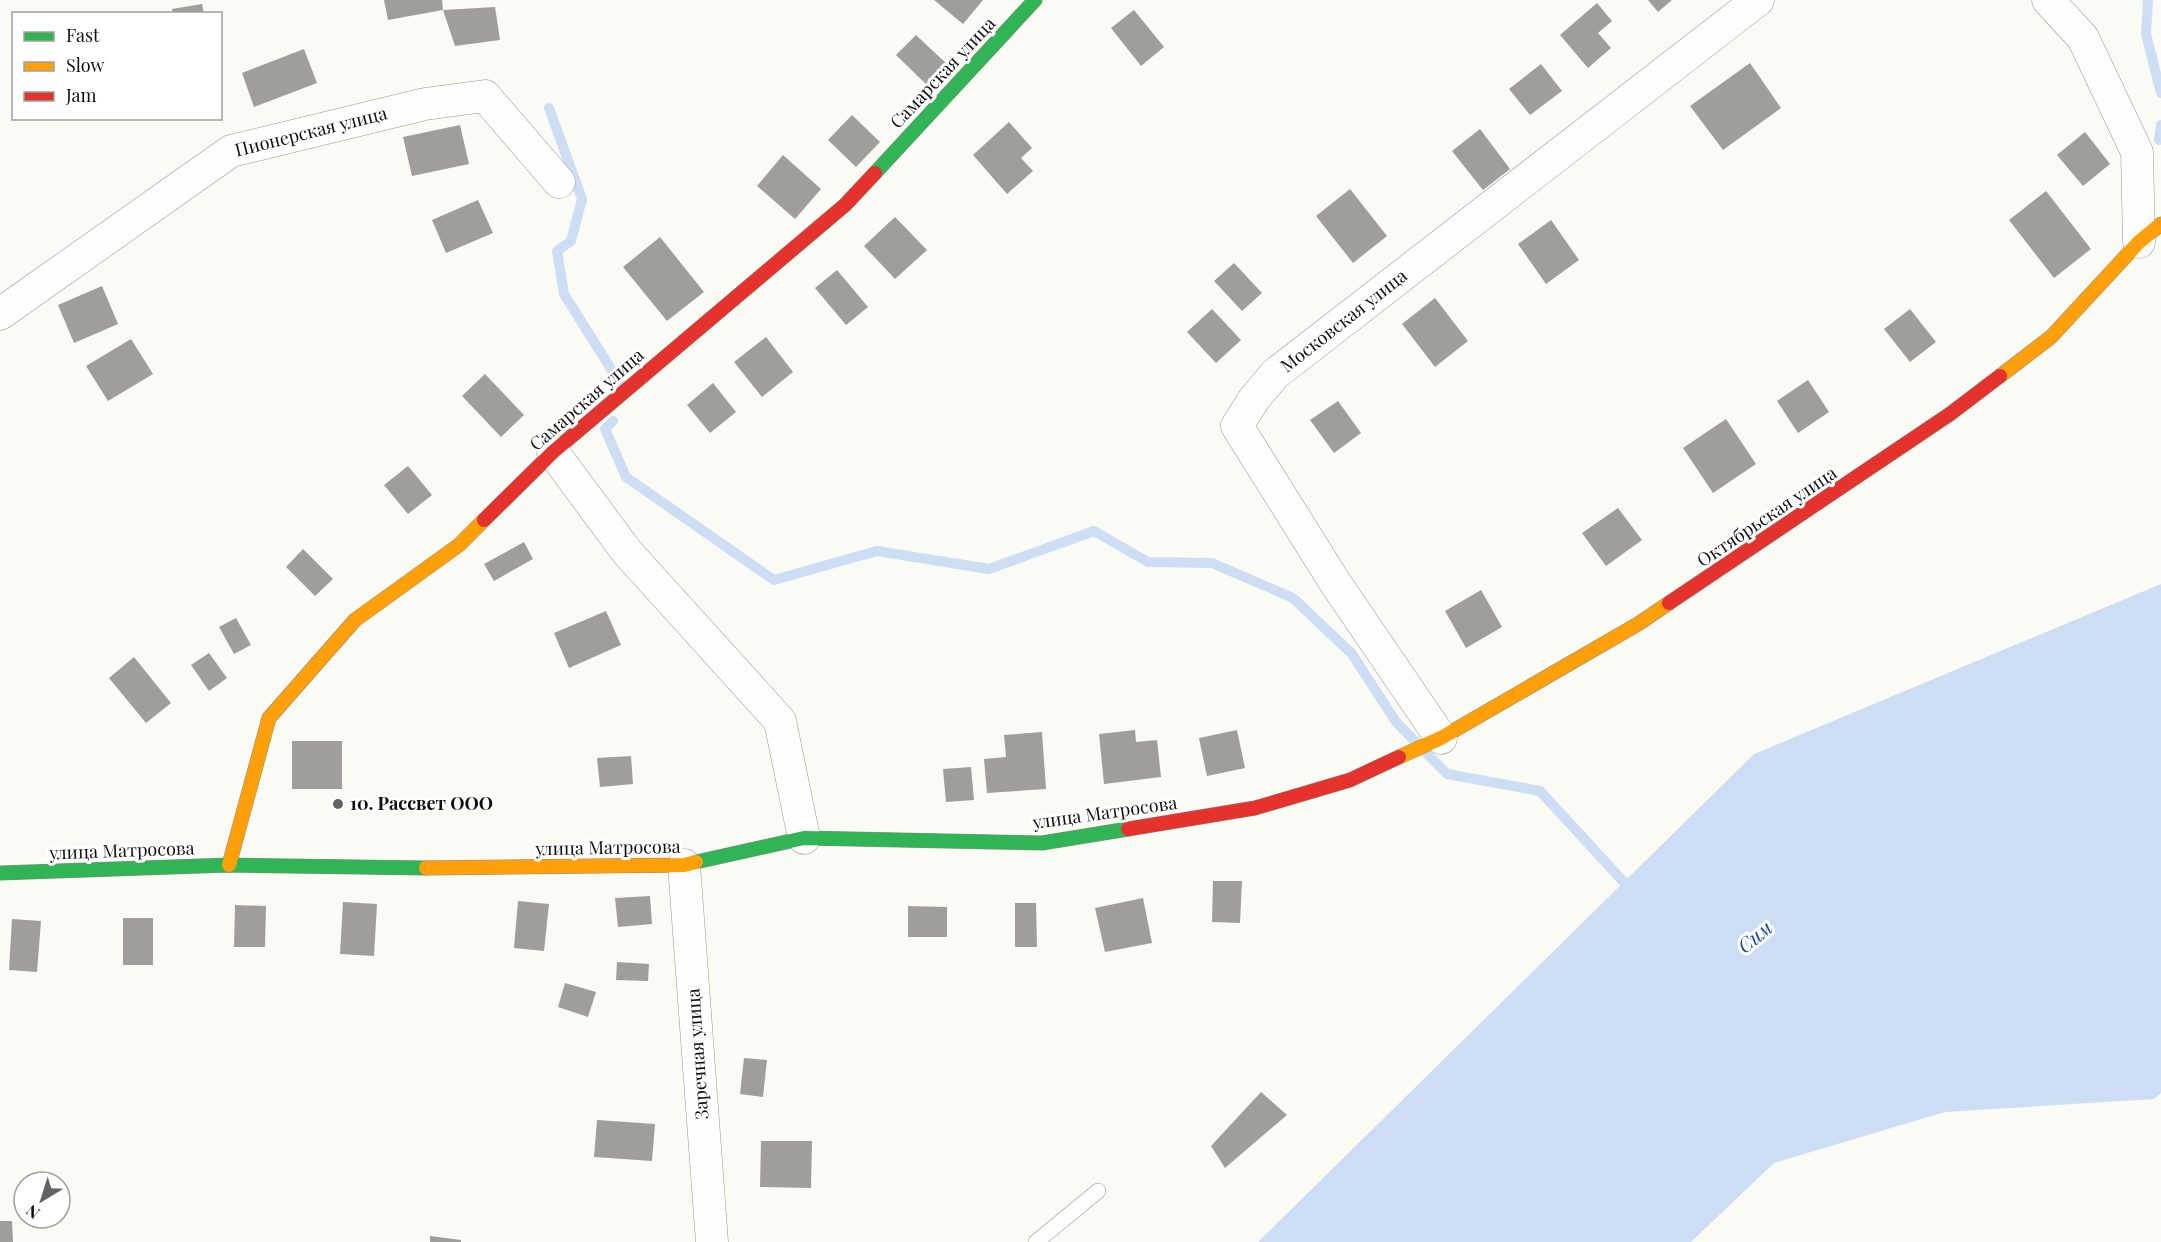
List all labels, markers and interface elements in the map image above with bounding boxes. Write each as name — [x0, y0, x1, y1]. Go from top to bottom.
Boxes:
street label: Самарская улица — [884, 11, 1000, 133]
legend — [12, 12, 222, 120]
text: Fast — [66, 23, 100, 47]
text: Slow — [66, 53, 104, 77]
text: Jam — [65, 83, 96, 107]
street label: Пионерская улица — [232, 100, 389, 162]
street label: Московская улица — [1275, 263, 1412, 377]
street label: Самарская улица — [524, 343, 649, 456]
street label: Октябрьская улица — [1692, 461, 1841, 572]
street label: улица Матросова — [1030, 790, 1179, 834]
place label: 10. Рассвет ООО — [350, 791, 493, 815]
marker: 10. Рассвет ООО — [331, 797, 345, 811]
street label: улица Матросова — [534, 834, 681, 860]
street label: улица Матросова — [48, 835, 195, 865]
water label: Сим — [1731, 913, 1777, 958]
street label: Заречная улица — [680, 988, 714, 1120]
north arrow — [12, 1170, 72, 1230]
text: N — [21, 1200, 43, 1224]

